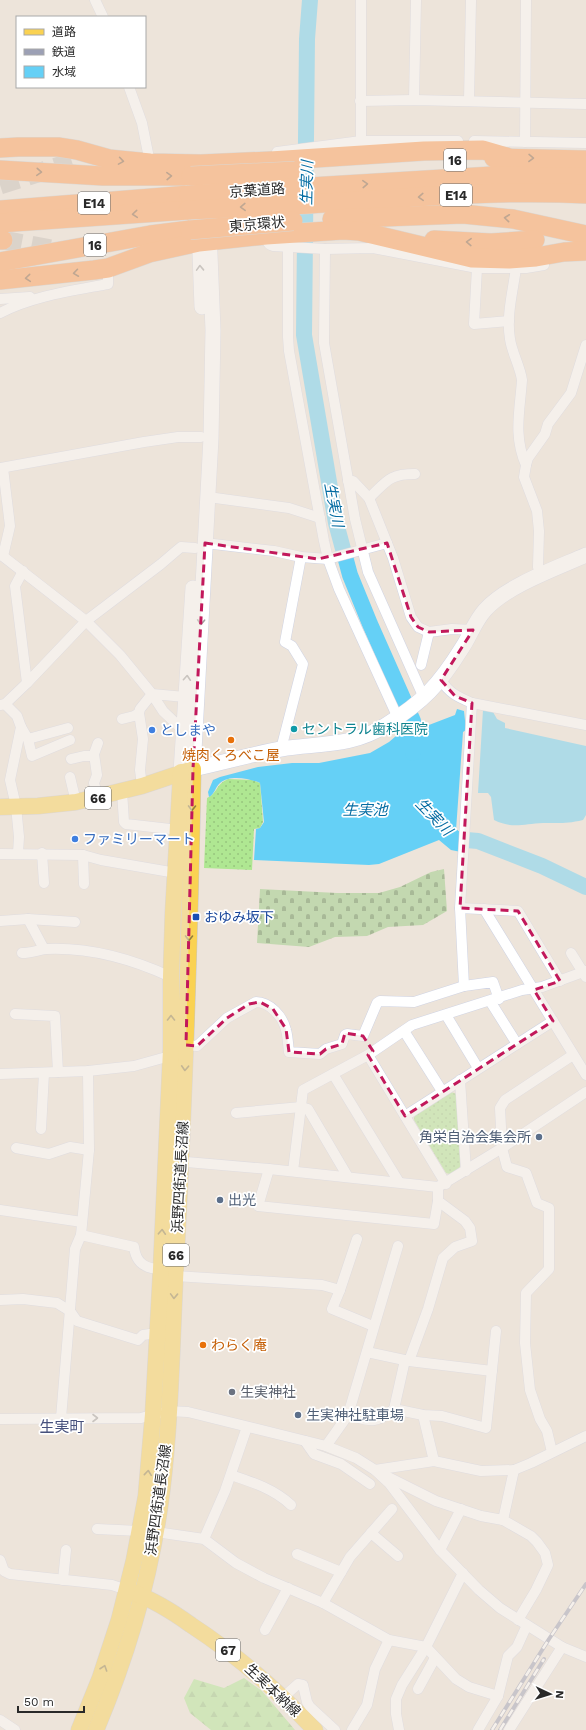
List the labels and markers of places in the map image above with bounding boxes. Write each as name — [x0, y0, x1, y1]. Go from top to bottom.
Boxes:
place label: セントラル歯科医院 — [302, 721, 428, 737]
place label: としまや — [160, 722, 216, 738]
marker: セントラル歯科医院 — [289, 724, 299, 734]
marker: としまや — [147, 725, 157, 735]
marker: 焼肉くろべこ屋 — [226, 735, 236, 745]
place label: 焼肉くろべこ屋 — [182, 747, 280, 763]
place label: ファミリーマート — [83, 831, 195, 847]
marker: ファミリーマート — [70, 834, 80, 844]
place label: おゆみ坂下 — [204, 909, 274, 925]
marker: おゆみ坂下 — [191, 912, 201, 922]
place label: 角栄自治会集会所 — [419, 1129, 531, 1145]
marker: 角栄自治会集会所 — [534, 1132, 544, 1142]
place label: 出光 — [228, 1192, 256, 1208]
marker: 出光 — [215, 1195, 225, 1205]
place label: わらく庵 — [211, 1337, 267, 1353]
marker: わらく庵 — [198, 1340, 208, 1350]
place label: 生実神社 — [240, 1384, 296, 1400]
marker: 生実神社 — [227, 1387, 237, 1397]
place label: 生実神社駐車場 — [306, 1407, 404, 1423]
marker: 生実神社駐車場 — [293, 1410, 303, 1420]

